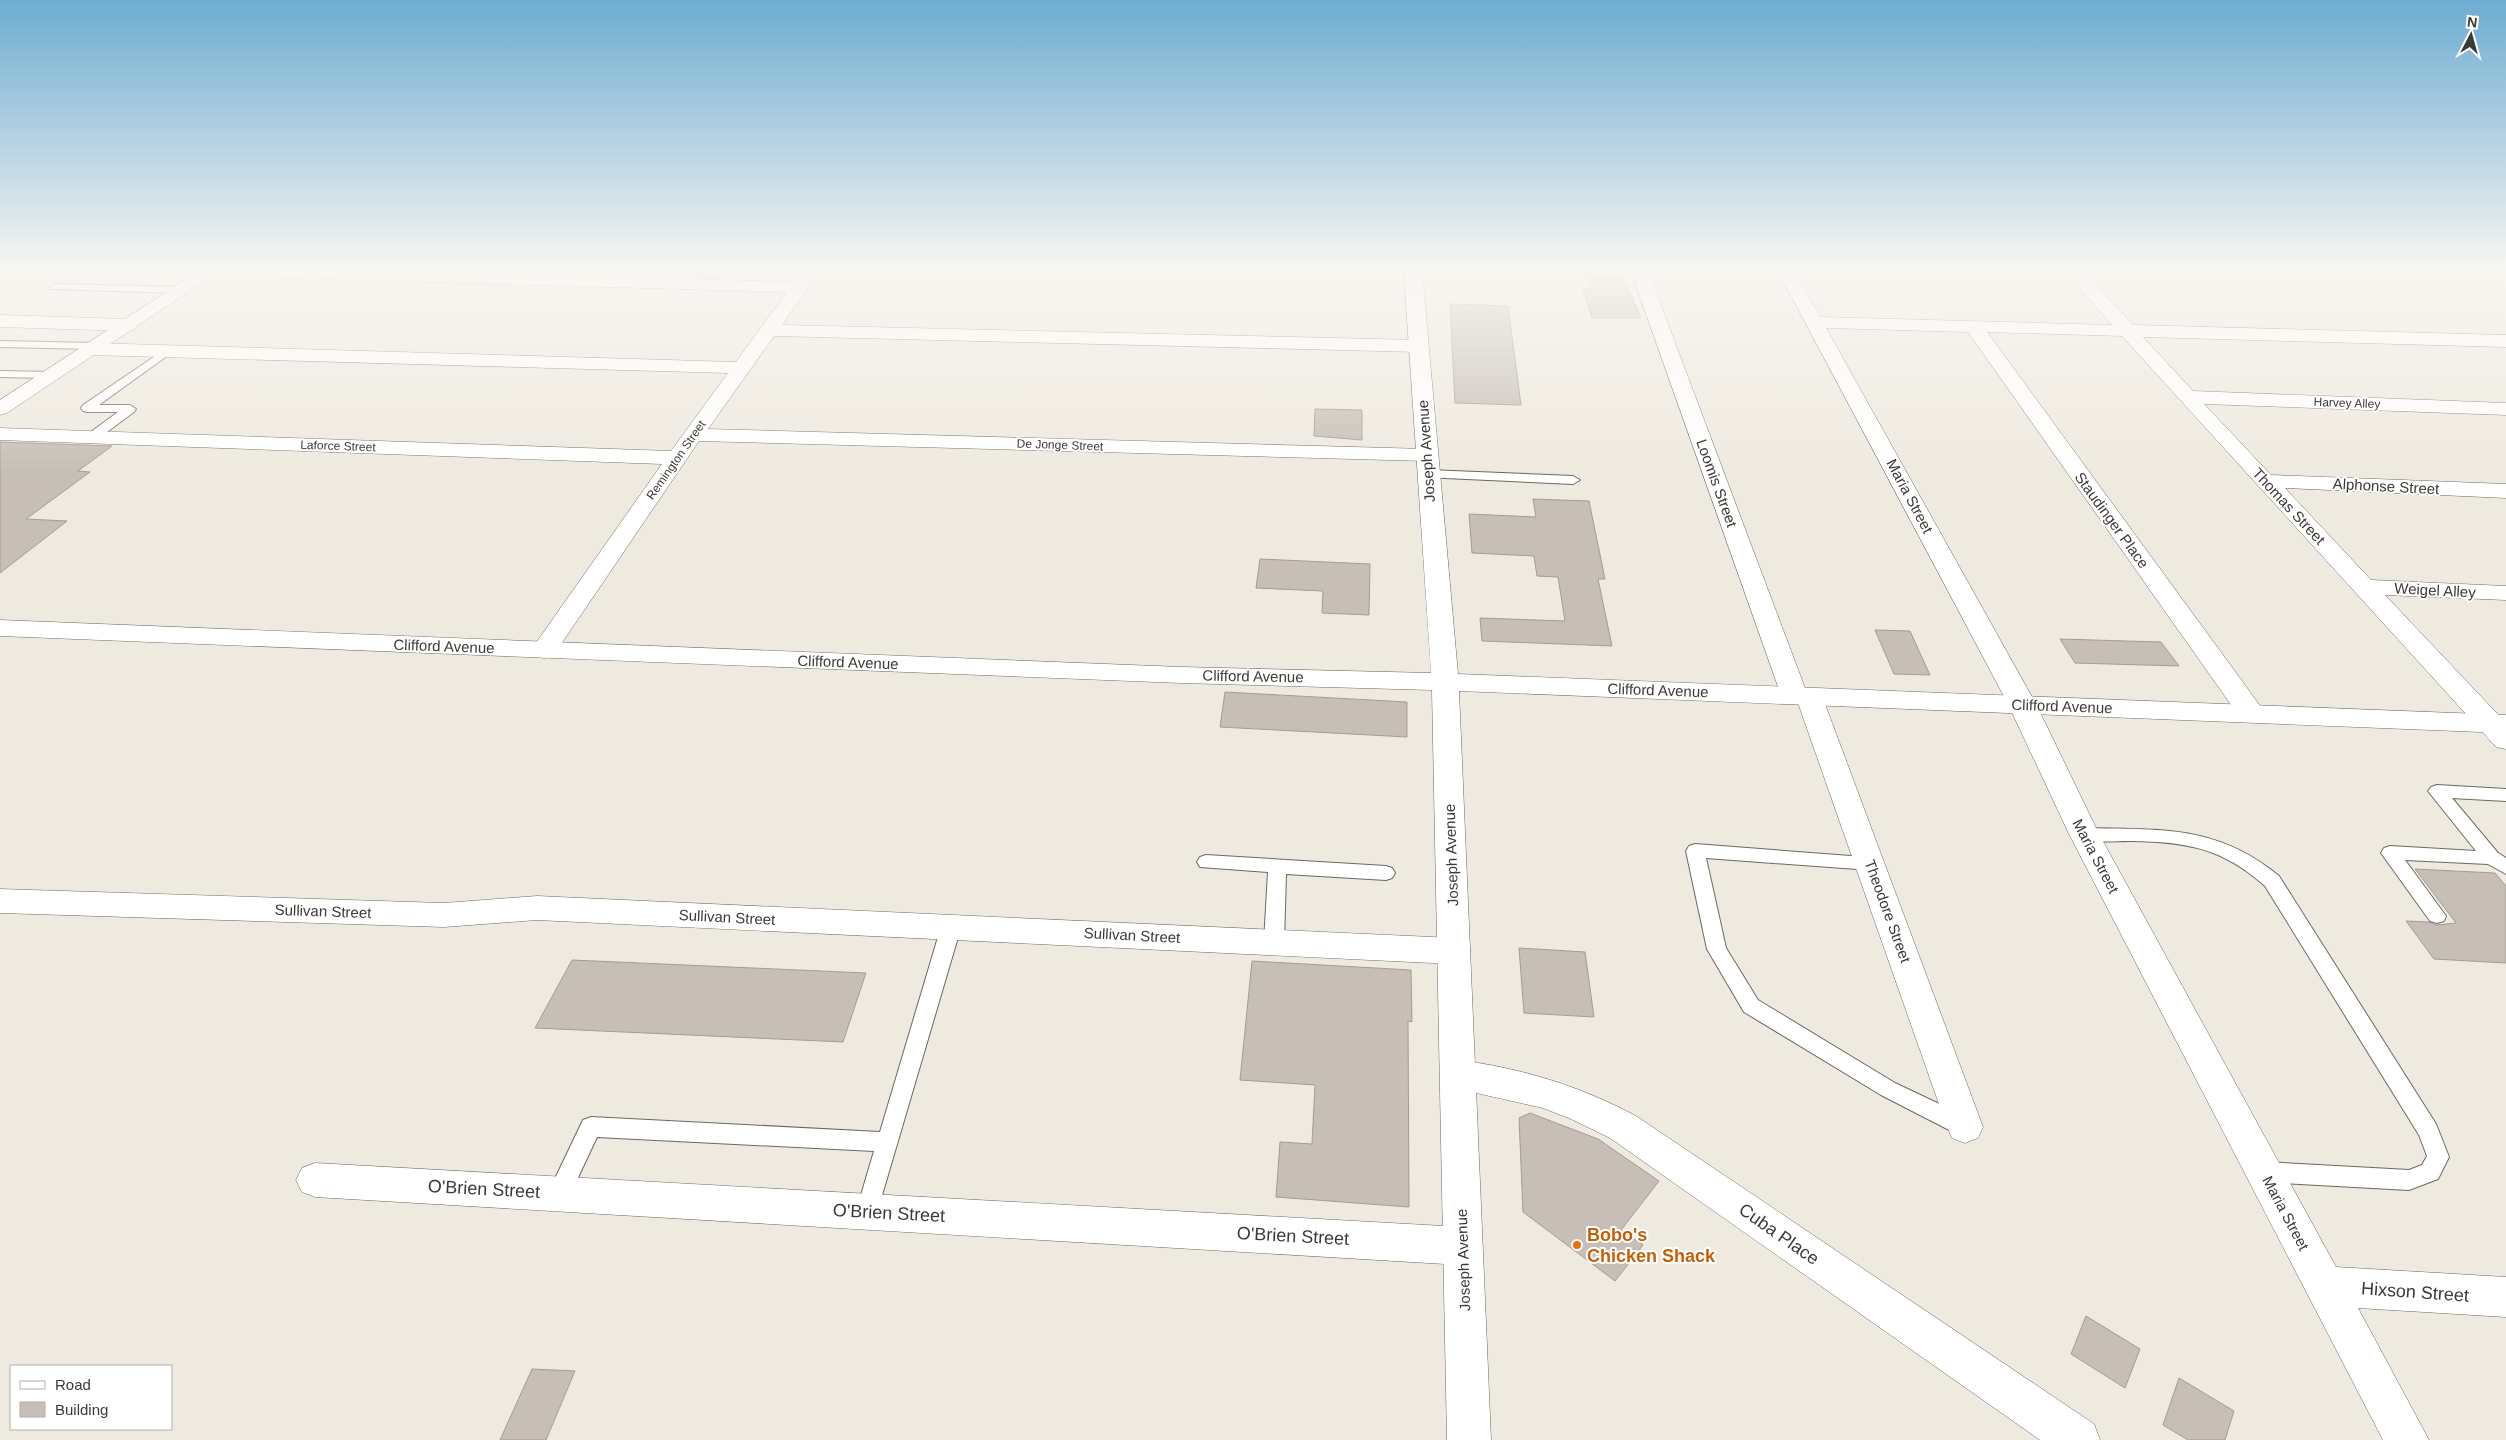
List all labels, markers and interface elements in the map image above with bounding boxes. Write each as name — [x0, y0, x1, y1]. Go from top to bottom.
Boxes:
north arrow — [2446, 10, 2496, 60]
text: N — [2466, 14, 2478, 31]
street label: Harvey Alley — [2313, 395, 2381, 411]
street label: Joseph Avenue — [1414, 399, 1438, 503]
street label: Remington Street — [643, 417, 709, 502]
street label: De Jonge Street — [1016, 436, 1104, 454]
street label: Loomis Street — [1693, 437, 1741, 530]
street label: Laforce Street — [300, 438, 377, 454]
street label: Maria Street — [1883, 456, 1937, 537]
street label: Thomas Street — [2249, 464, 2329, 548]
street label: Staudinger Place — [2072, 469, 2152, 571]
street label: Alphonse Street — [2332, 475, 2441, 497]
street label: Weigel Alley — [2394, 579, 2477, 601]
street label: Clifford Avenue — [393, 636, 495, 656]
street label: Clifford Avenue — [797, 652, 899, 672]
street label: Clifford Avenue — [1202, 667, 1304, 685]
street label: Clifford Avenue — [1607, 680, 1709, 700]
street label: Clifford Avenue — [2011, 696, 2113, 716]
street label: Joseph Avenue — [1441, 804, 1461, 906]
street label: Maria Street — [2069, 816, 2123, 897]
street label: Theodore Street — [1861, 857, 1915, 966]
street label: Sullivan Street — [274, 901, 372, 921]
street label: Sullivan Street — [678, 906, 777, 928]
street label: Sullivan Street — [1083, 924, 1182, 946]
street label: Maria Street — [2259, 1173, 2313, 1254]
street label: O'Brien Street — [427, 1176, 541, 1202]
street label: Cuba Place — [1735, 1199, 1823, 1269]
street label: O'Brien Street — [832, 1200, 946, 1226]
street label: Joseph Avenue — [1453, 1209, 1473, 1311]
street label: O'Brien Street — [1236, 1223, 1350, 1249]
place label: Bobo's Chicken Shack — [1587, 1225, 1716, 1266]
marker: Bobo's Chicken Shack — [1571, 1239, 1583, 1251]
street label: Hixson Street — [2360, 1278, 2470, 1306]
legend — [10, 1365, 172, 1430]
text: Road — [55, 1376, 91, 1393]
text: Building — [55, 1401, 108, 1418]

